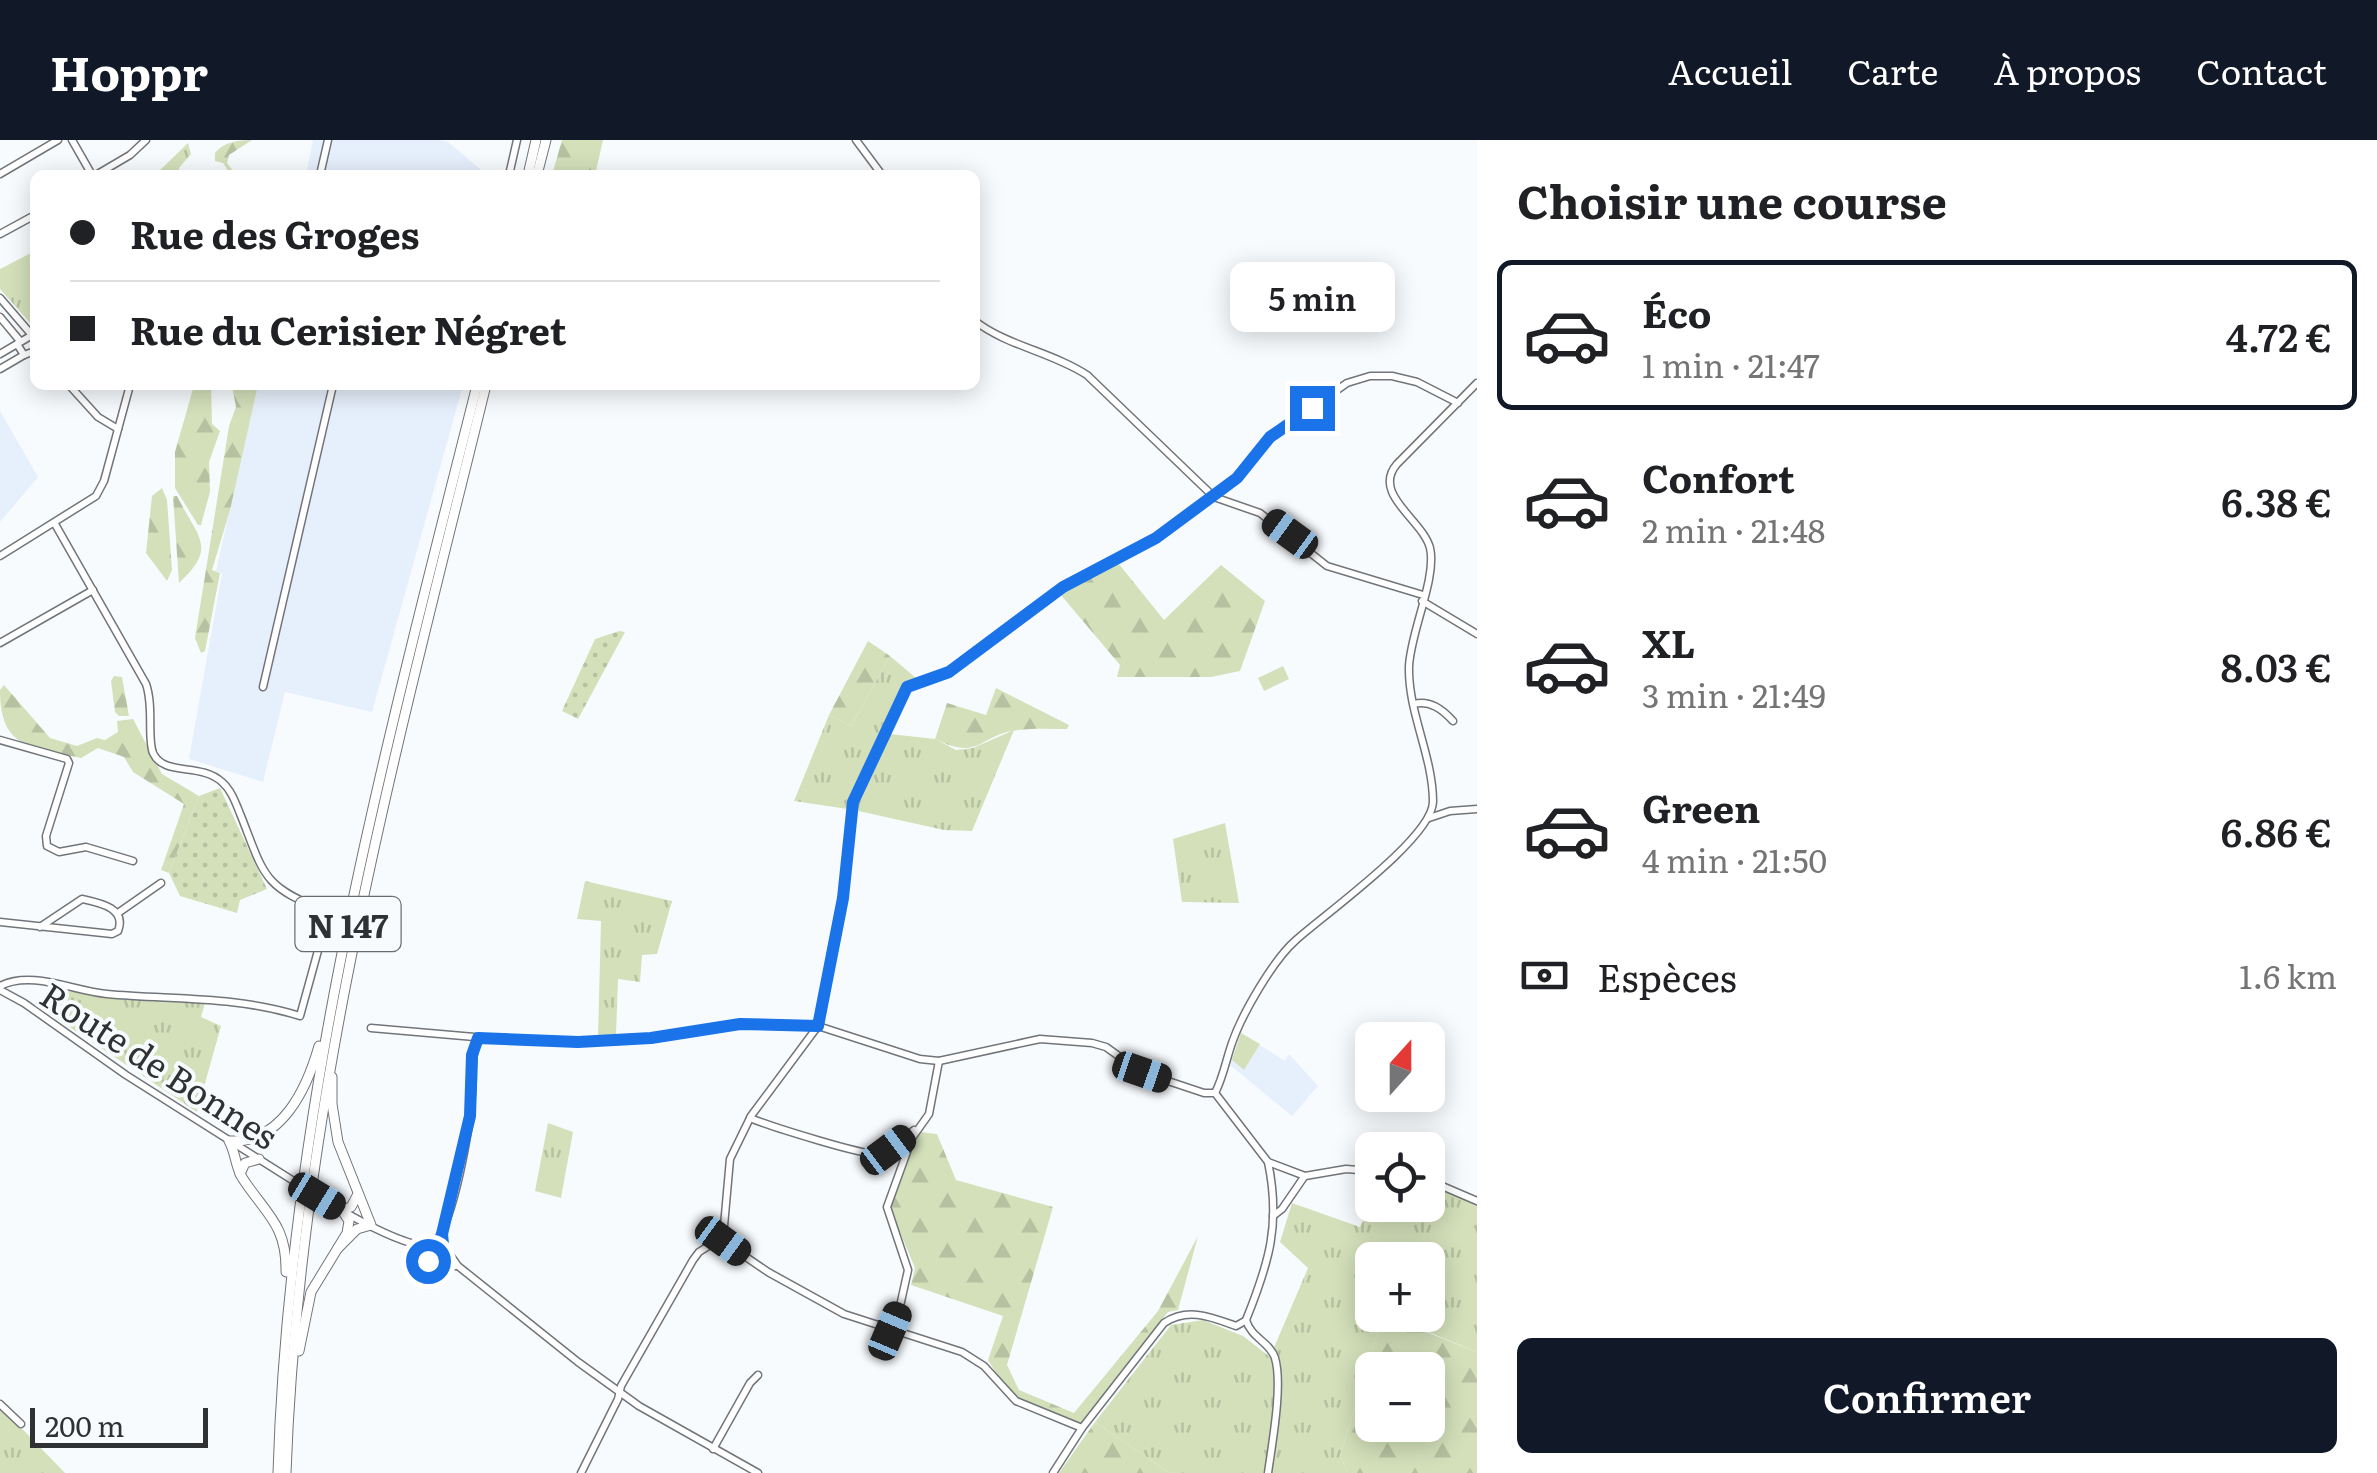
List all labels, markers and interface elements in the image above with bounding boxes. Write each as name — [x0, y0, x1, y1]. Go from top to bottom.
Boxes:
text: Hoppr — [50, 35, 208, 106]
text: Accueil — [1668, 44, 1792, 96]
text: Carte — [1847, 44, 1938, 96]
text: À propos — [1993, 44, 2141, 96]
text: Contact — [2196, 44, 2327, 96]
text: Choisir une course — [1517, 166, 1947, 233]
text: Rue des Groges — [130, 204, 419, 261]
callout: 5 min — [1230, 263, 1394, 333]
text: 5 min — [1269, 273, 1356, 321]
text: Éco — [1642, 283, 1712, 340]
icon: car — [1522, 290, 1612, 380]
text: Rue du Cerisier Négret — [130, 300, 566, 357]
text: 4.72 € — [2226, 307, 2332, 364]
text: 1 min · 21:47 — [1642, 340, 1820, 388]
route end — [1290, 386, 1335, 431]
text: Confort — [1642, 448, 1795, 505]
icon: car — [1522, 455, 1612, 545]
text: 6.38 € — [2221, 472, 2332, 529]
car — [1257, 504, 1323, 564]
text: 2 min · 21:48 — [1642, 505, 1826, 553]
text: XL — [1642, 613, 1695, 670]
icon: car — [1522, 620, 1612, 710]
text: 8.03 € — [2221, 637, 2332, 694]
text: 3 min · 21:49 — [1642, 670, 1826, 718]
text: Green — [1642, 778, 1760, 835]
icon: car — [1522, 785, 1612, 875]
text: 6.86 € — [2221, 802, 2332, 859]
text: 4 min · 21:50 — [1642, 835, 1827, 883]
road number: N 147 — [296, 897, 400, 951]
text: Espèces — [1597, 947, 1737, 1004]
icon: cash — [1517, 948, 1572, 1003]
text: 1.6 km — [2239, 951, 2337, 999]
street label: Route de Bonnes — [31, 968, 289, 1160]
north arrow — [1355, 1022, 1445, 1112]
map controls — [1355, 1022, 1445, 1442]
car — [1109, 1048, 1175, 1096]
car — [855, 1120, 921, 1180]
button: locate — [1355, 1132, 1445, 1222]
car — [284, 1168, 350, 1224]
car — [690, 1211, 756, 1271]
route start — [406, 1239, 451, 1284]
button: + — [1355, 1242, 1445, 1332]
car — [864, 1298, 916, 1364]
button: Confirmer — [1517, 1338, 2337, 1453]
button: − — [1355, 1352, 1445, 1442]
scale bar — [30, 1403, 208, 1448]
text: 200 m — [45, 1404, 124, 1446]

